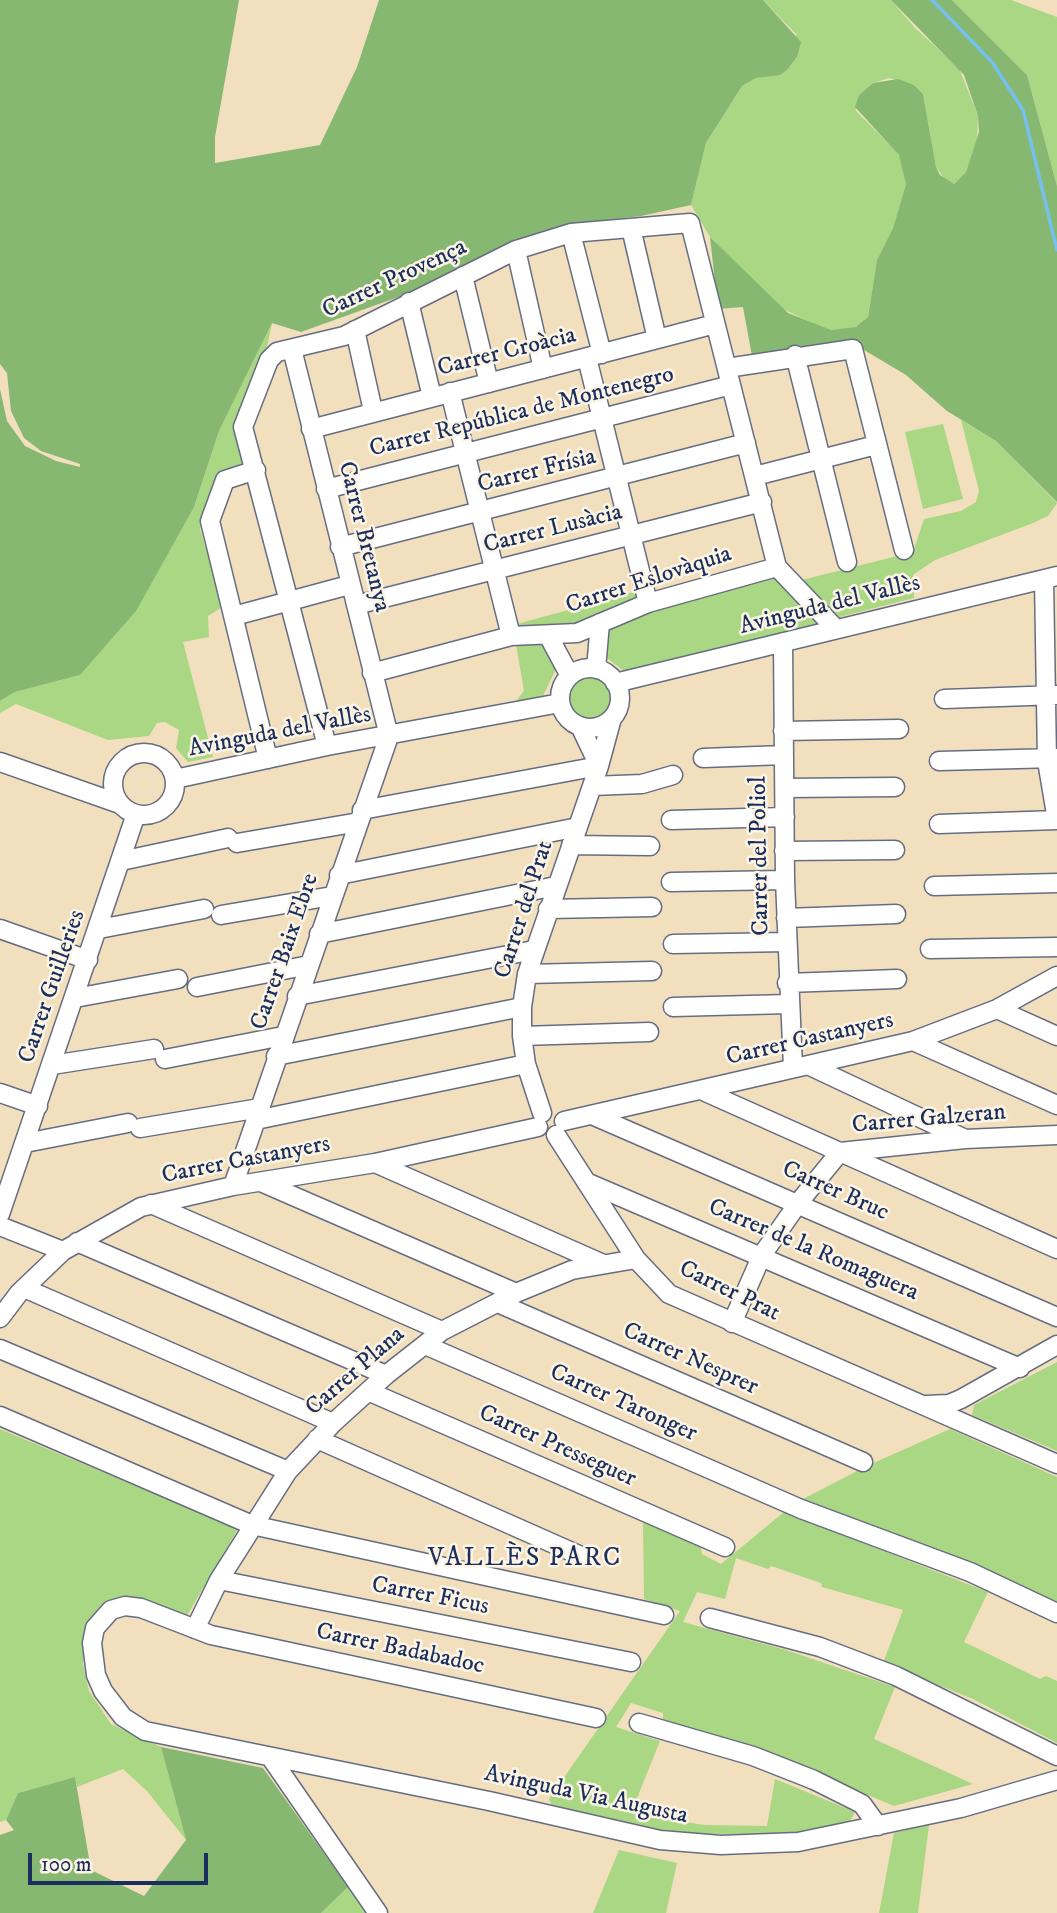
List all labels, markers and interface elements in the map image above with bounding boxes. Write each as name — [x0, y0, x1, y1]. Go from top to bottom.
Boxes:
street label: Carrer Provença — [318, 234, 472, 326]
street label: Carrer Croàcia — [435, 322, 579, 384]
street label: Carrer República de Montenegro — [367, 361, 677, 465]
street label: Carrer Frísia — [475, 443, 599, 501]
street label: Carrer Bretanya — [330, 459, 396, 615]
street label: Carrer Lusàcia — [481, 499, 625, 561]
street label: Carrer Eslovàquia — [563, 541, 735, 621]
street label: Avinguda del Vallès — [737, 570, 923, 642]
street label: Avinguda del Vallès — [186, 701, 374, 765]
street label: Carrer del Poliol — [745, 776, 777, 936]
street label: Carrer del Prat — [489, 838, 561, 982]
street label: Carrer Baix Ebre — [246, 870, 326, 1034]
street label: Carrer Guilleries — [13, 907, 93, 1067]
street label: Carrer Castanyers — [724, 1007, 896, 1073]
street label: Carrer Galzeran — [851, 1099, 1007, 1141]
street label: Carrer Castanyers — [159, 1131, 333, 1191]
street label: Carrer Bruc — [777, 1156, 893, 1228]
street label: Carrer de la Romaguera — [703, 1194, 923, 1308]
street label: Carrer Prat — [674, 1255, 784, 1329]
street label: Carrer Nesprer — [618, 1317, 762, 1403]
street label: Carrer Plana — [301, 1321, 411, 1423]
street label: Carrer Taronger — [545, 1359, 701, 1449]
street label: Carrer Presseguer — [474, 1399, 640, 1495]
district label: VALLÈS PARC — [429, 1544, 621, 1576]
street label: Carrer Ficus — [369, 1572, 491, 1622]
street label: Carrer Badabadoc — [313, 1618, 487, 1682]
street label: Avinguda Via Augusta — [482, 1760, 690, 1832]
scale bar — [32, 1840, 212, 1884]
text: 100 m — [41, 1852, 92, 1878]

